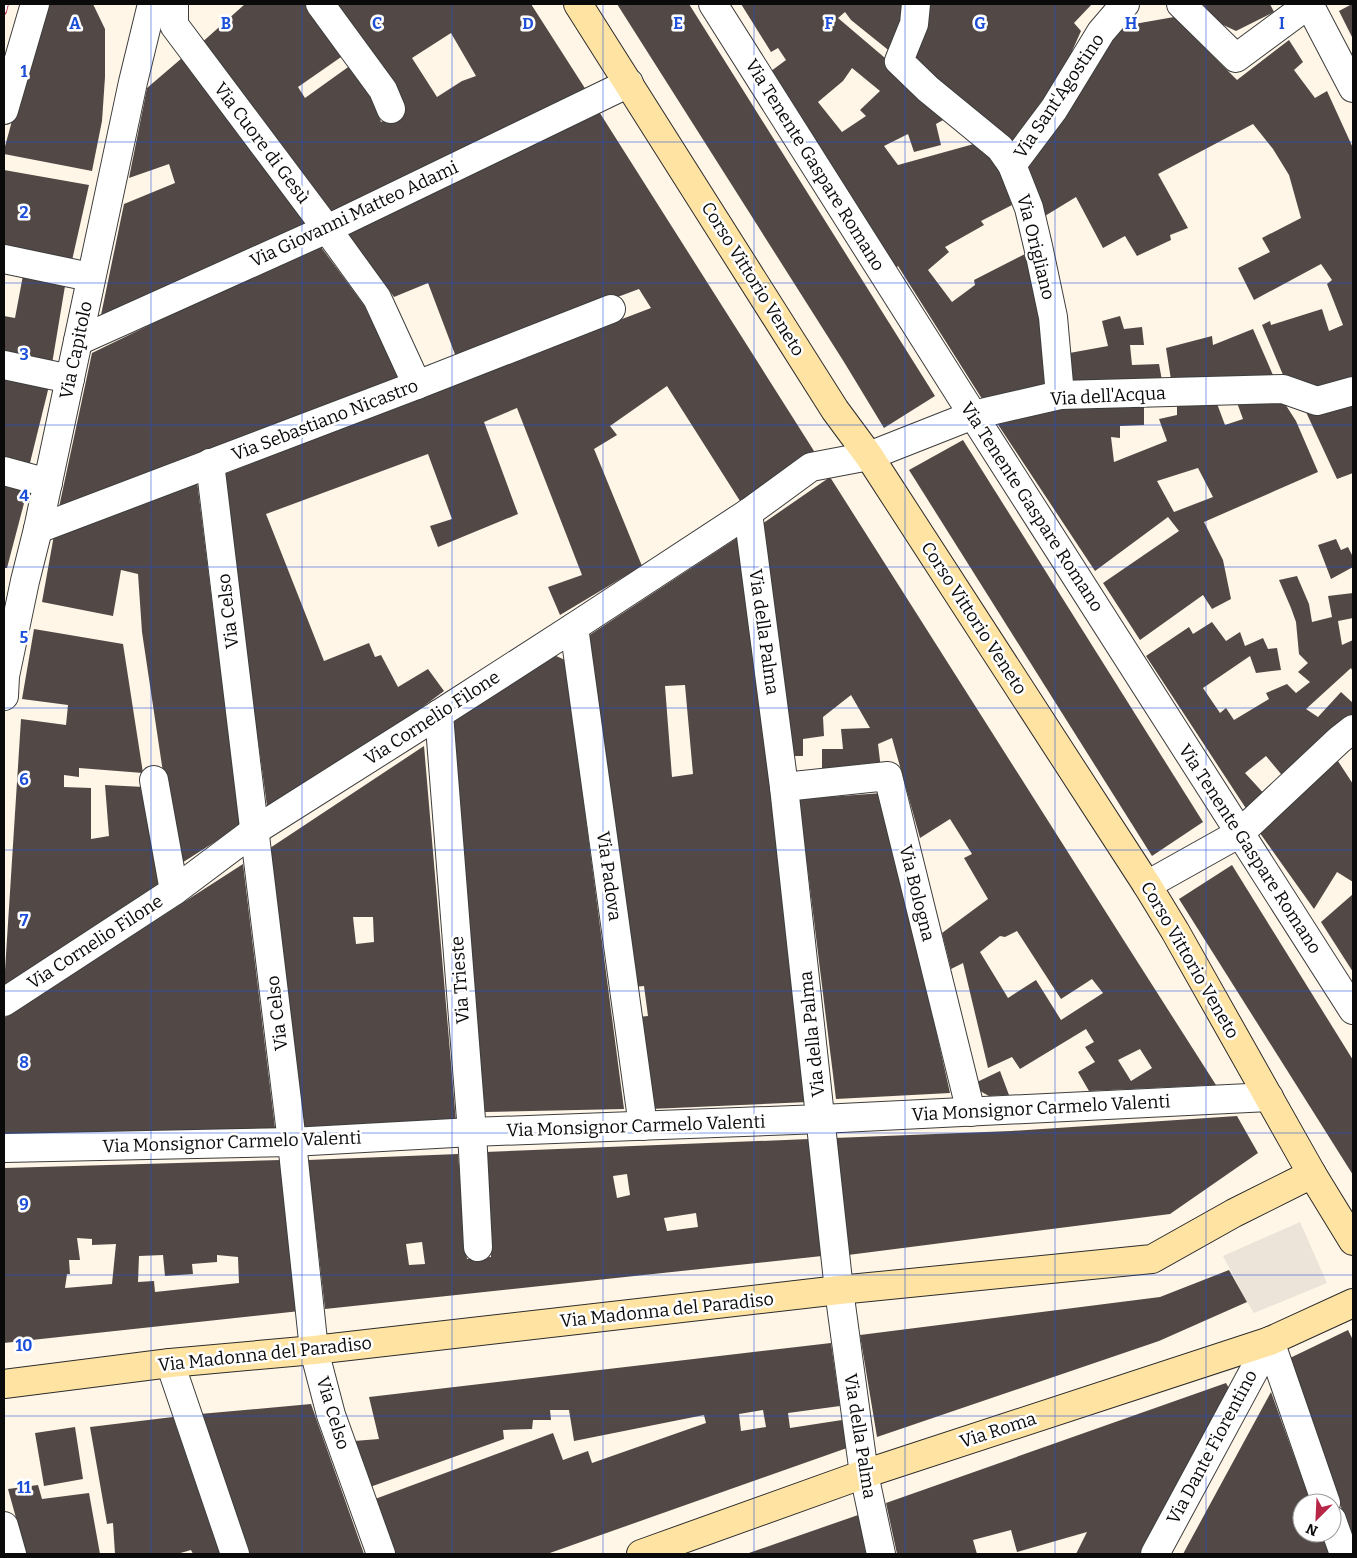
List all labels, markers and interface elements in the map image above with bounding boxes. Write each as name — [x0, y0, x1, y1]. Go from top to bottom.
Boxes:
text: A — [69, 14, 81, 33]
text: B — [221, 14, 231, 33]
text: C — [372, 14, 382, 33]
text: D — [522, 14, 534, 33]
text: E — [673, 14, 683, 33]
text: F — [825, 14, 834, 33]
text: G — [974, 14, 986, 33]
text: H — [1125, 14, 1138, 33]
text: I — [1279, 14, 1285, 33]
street label: Via Sant'Agostino — [1009, 30, 1109, 162]
street label: Via Tenente Gaspare Romano — [741, 55, 889, 275]
text: 1 — [21, 62, 28, 81]
street label: Via Cuore di Gesù — [209, 78, 315, 208]
street label: Via Giovanni Matteo Adami — [246, 156, 462, 272]
street label: Via Origliano — [1012, 192, 1060, 302]
street label: Corso Vittorio Veneto — [697, 198, 809, 360]
text: 2 — [19, 203, 29, 222]
street label: Via Capitolo — [55, 299, 97, 401]
text: 3 — [19, 345, 29, 364]
street label: Via Sebastiano Nicastro — [229, 374, 421, 466]
street label: Via dell'Acqua — [1050, 382, 1167, 410]
street label: Via Tenente Gaspare Romano — [956, 398, 1108, 616]
text: 4 — [19, 486, 29, 505]
street label: Corso Vittorio Veneto — [916, 537, 1032, 699]
street label: Via della Palma — [744, 568, 784, 696]
street label: Via Celso — [212, 572, 244, 650]
text: 5 — [20, 628, 29, 647]
street label: Via Cornelio Filone — [360, 666, 504, 770]
street label: Via Tenente Gaspare Romano — [1174, 740, 1326, 958]
text: 6 — [19, 770, 29, 789]
street label: Via Padova — [592, 830, 626, 922]
street label: Via Bologna — [894, 843, 940, 944]
street label: Corso Vittorio Veneto — [1136, 878, 1244, 1042]
street label: Via Cornelio Filone — [23, 890, 167, 994]
text: 7 — [20, 911, 29, 930]
street label: Via Trieste — [446, 935, 474, 1025]
street label: Via della Palma — [794, 970, 830, 1098]
street label: Via Celso — [261, 974, 293, 1052]
text: 8 — [19, 1053, 29, 1072]
street label: Via Monsignor Carmelo Valenti — [911, 1090, 1171, 1126]
street label: Via Monsignor Carmelo Valenti — [506, 1110, 766, 1142]
street label: Via Monsignor Carmelo Valenti — [102, 1126, 362, 1158]
text: 9 — [19, 1195, 29, 1214]
street label: Via Madonna del Paradiso — [559, 1288, 775, 1332]
street label: Via Madonna del Paradiso — [157, 1332, 373, 1376]
text: 10 — [15, 1336, 33, 1355]
street label: Via Dante Fiorentino — [1162, 1366, 1262, 1528]
street label: Via della Palma — [839, 1372, 881, 1500]
street label: Via Celso — [311, 1374, 355, 1452]
street label: Via Roma — [957, 1407, 1039, 1453]
text: 11 — [17, 1478, 31, 1497]
north arrow — [1292, 1493, 1342, 1543]
text: N — [1303, 1519, 1320, 1539]

